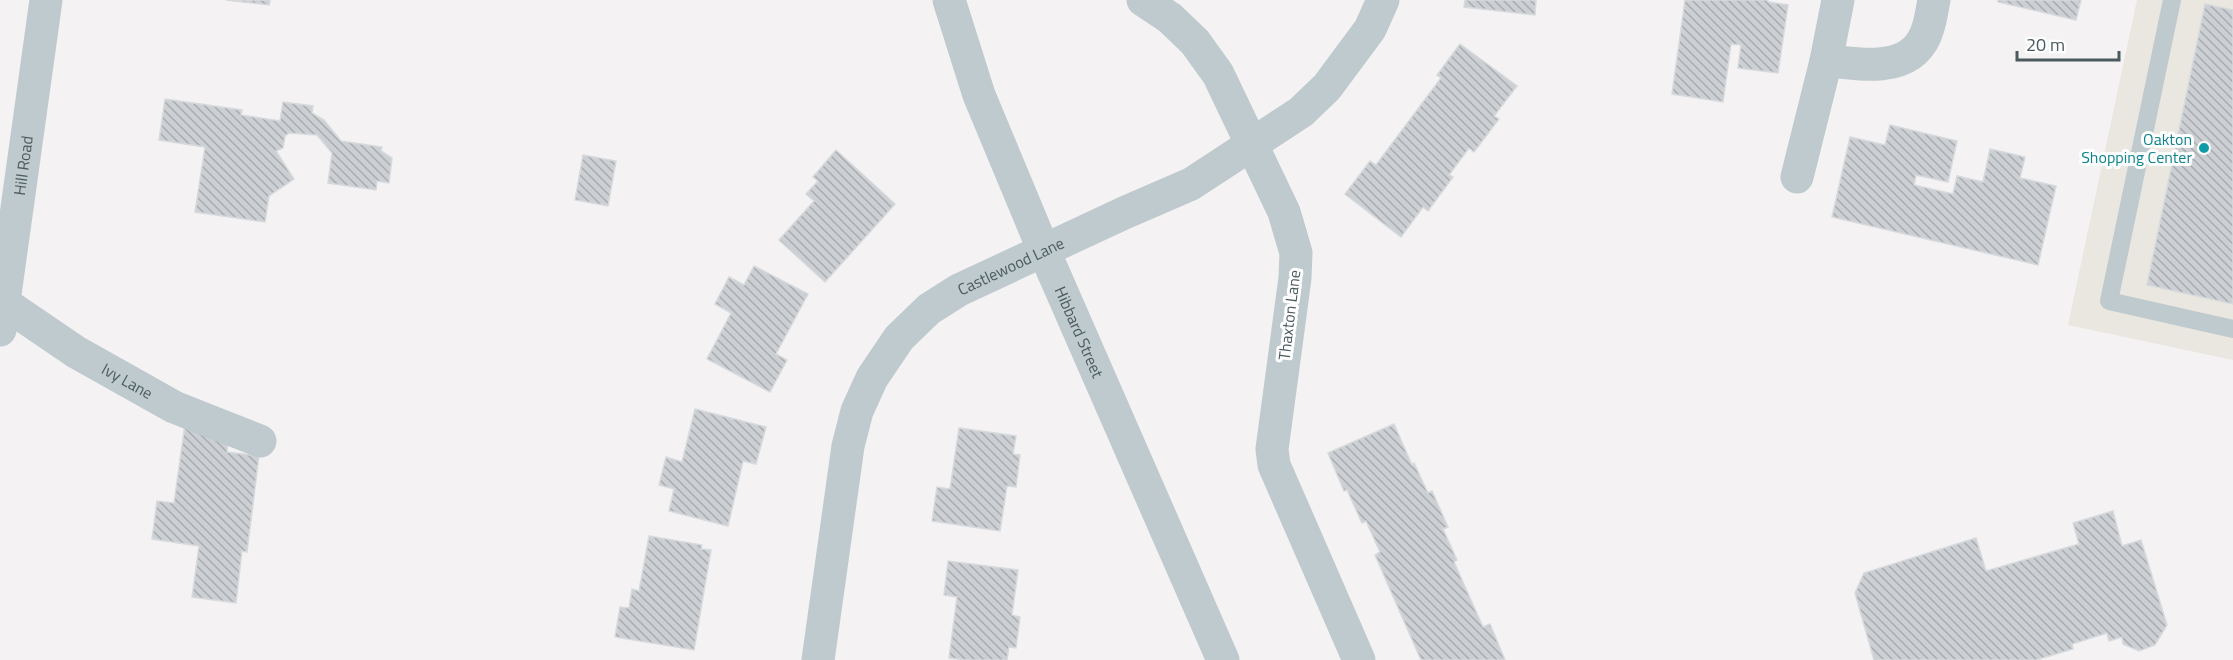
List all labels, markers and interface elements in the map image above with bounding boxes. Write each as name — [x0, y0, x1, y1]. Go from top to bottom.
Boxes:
scale bar — [2017, 24, 2119, 62]
text: 20 m — [2026, 31, 2065, 58]
place label: Oakton Shopping Center — [2081, 127, 2192, 169]
street label: Hill Road — [7, 134, 39, 197]
marker: Oakton Shopping Center — [2197, 141, 2211, 155]
street label: Castlewood Lane — [954, 231, 1068, 301]
street label: Thaxton Lane — [1272, 268, 1306, 362]
street label: Hibbard Street — [1049, 282, 1110, 382]
street label: Ivy Lane — [97, 357, 157, 405]

